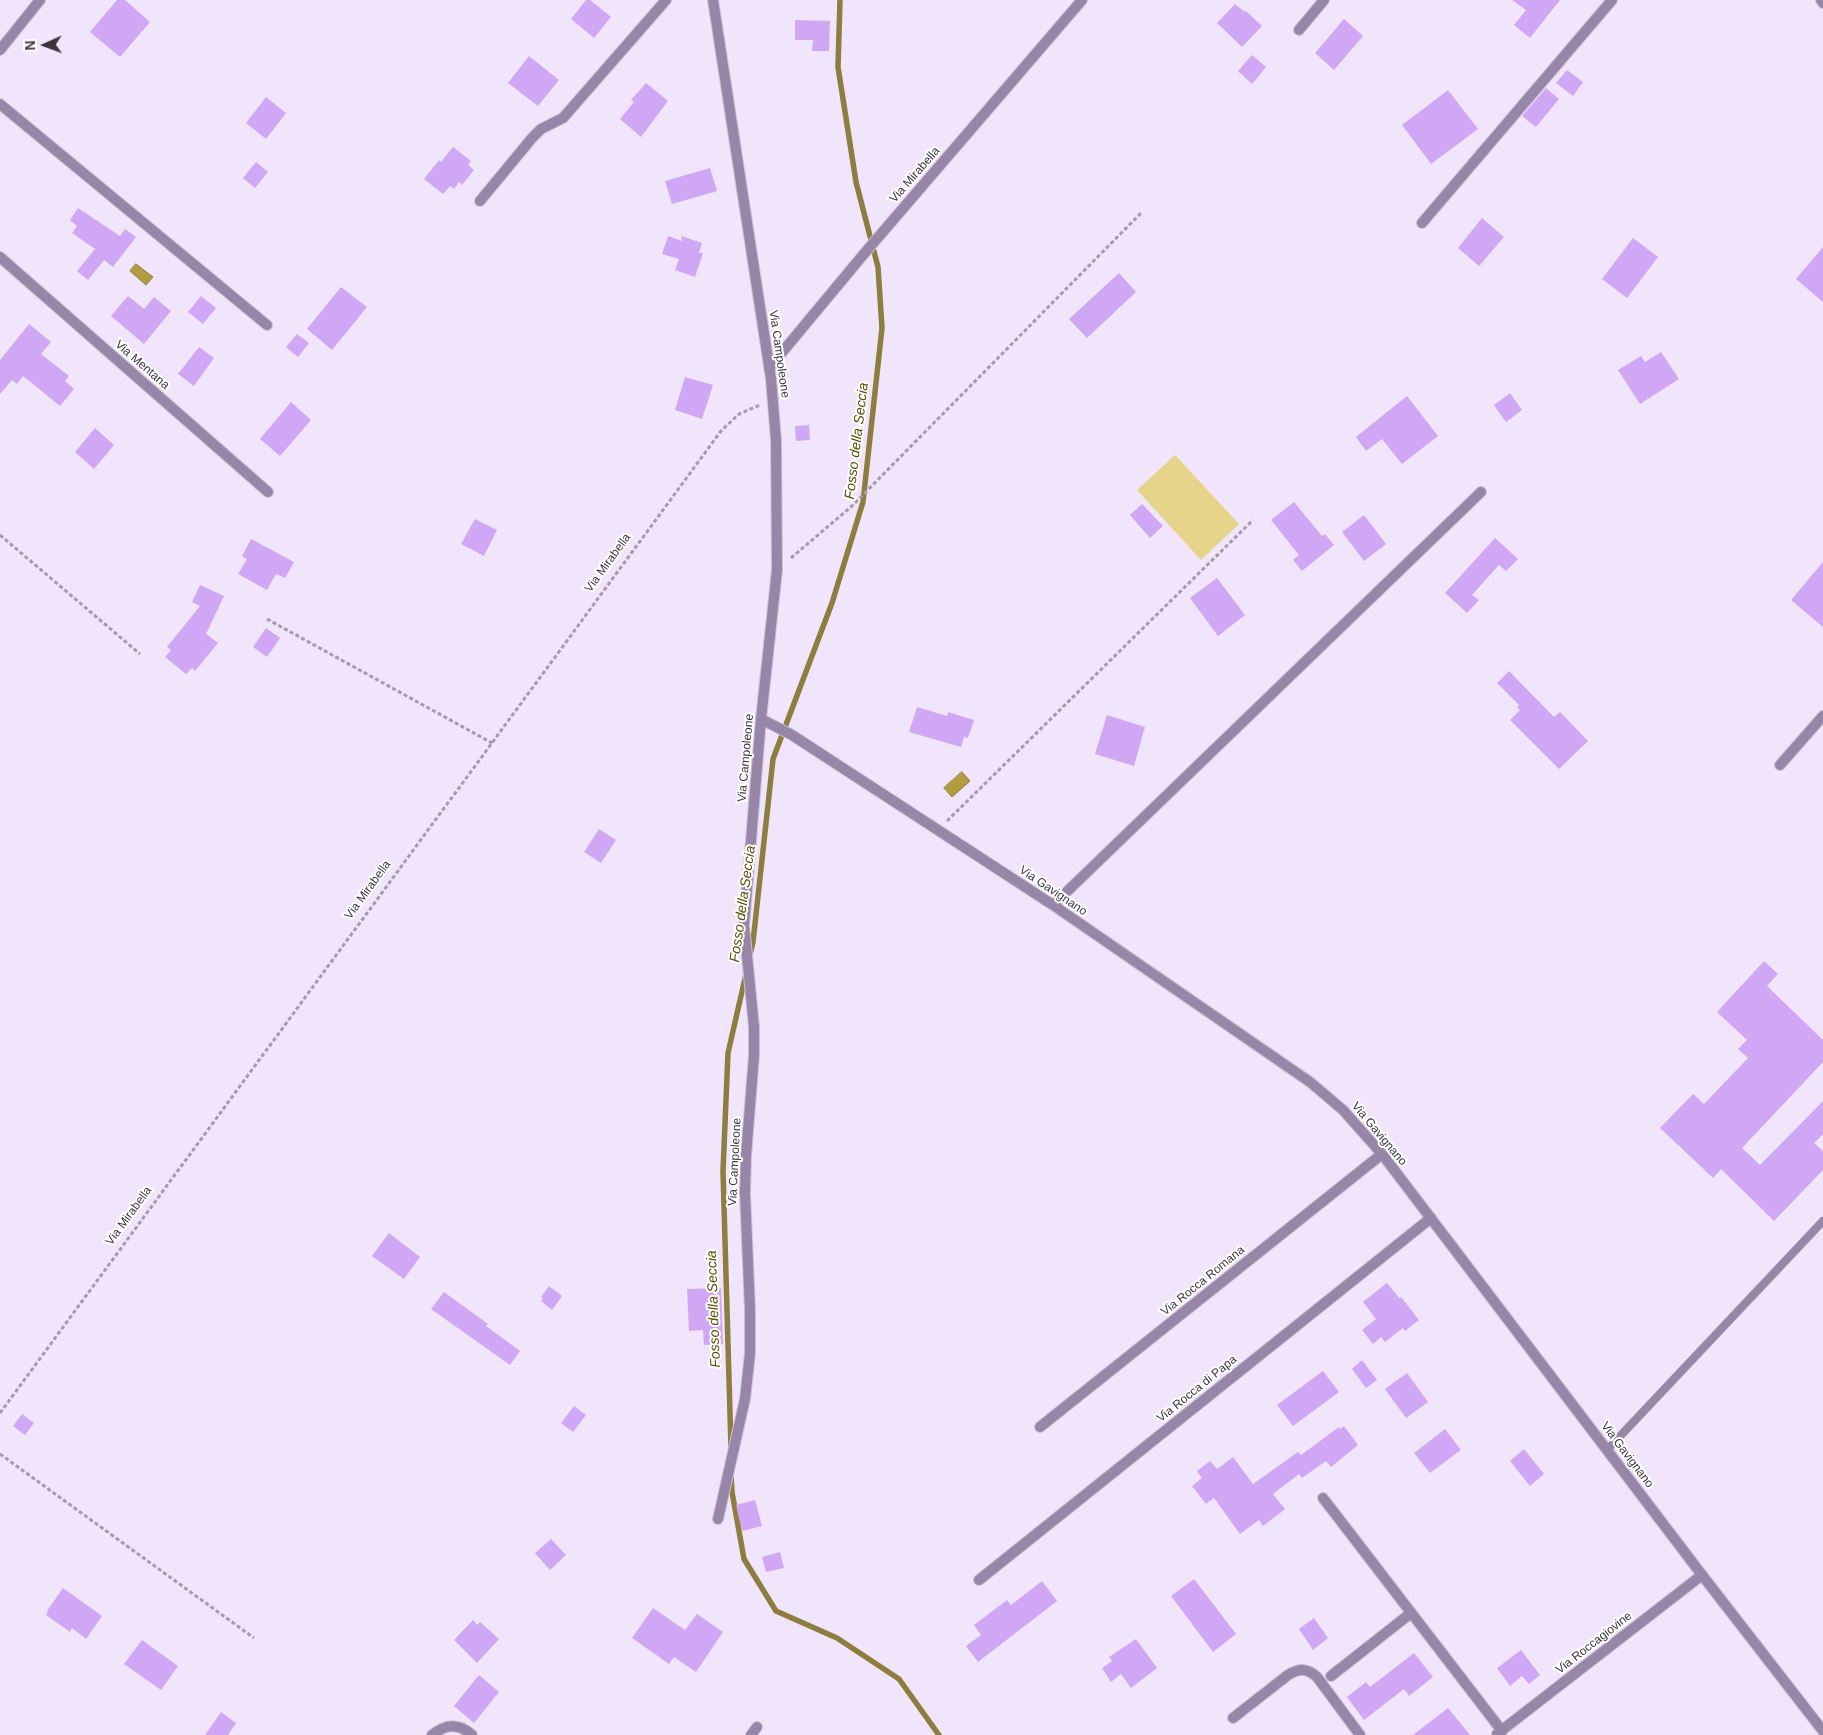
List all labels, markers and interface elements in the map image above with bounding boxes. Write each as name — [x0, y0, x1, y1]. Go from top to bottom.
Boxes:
north arrow — [20, 20, 70, 70]
text: N — [22, 40, 38, 51]
street label: Via Mirabella — [887, 144, 943, 206]
street label: Via Campoleone — [766, 309, 792, 399]
street label: Via Mentana — [112, 338, 172, 392]
water label: Fosso della Seccia — [842, 382, 872, 500]
street label: Via Mirabella — [582, 531, 634, 595]
street label: Via Campoleone — [735, 713, 757, 803]
water label: Fosso della Seccia — [727, 845, 759, 963]
street label: Via Mirabella — [342, 858, 394, 922]
street label: Via Gavignano — [1016, 863, 1090, 919]
street label: Via Gavignano — [1348, 1099, 1410, 1169]
street label: Via Campoleone — [725, 1117, 745, 1207]
street label: Via Mirabella — [103, 1184, 155, 1248]
street label: Via Rocca Romana — [1158, 1243, 1248, 1319]
water label: Fosso della Seccia — [704, 1250, 724, 1368]
street label: Via Rocca di Papa — [1154, 1352, 1240, 1426]
street label: Via Gavignano — [1598, 1419, 1656, 1491]
street label: Via Roccagiovine — [1553, 1609, 1635, 1677]

